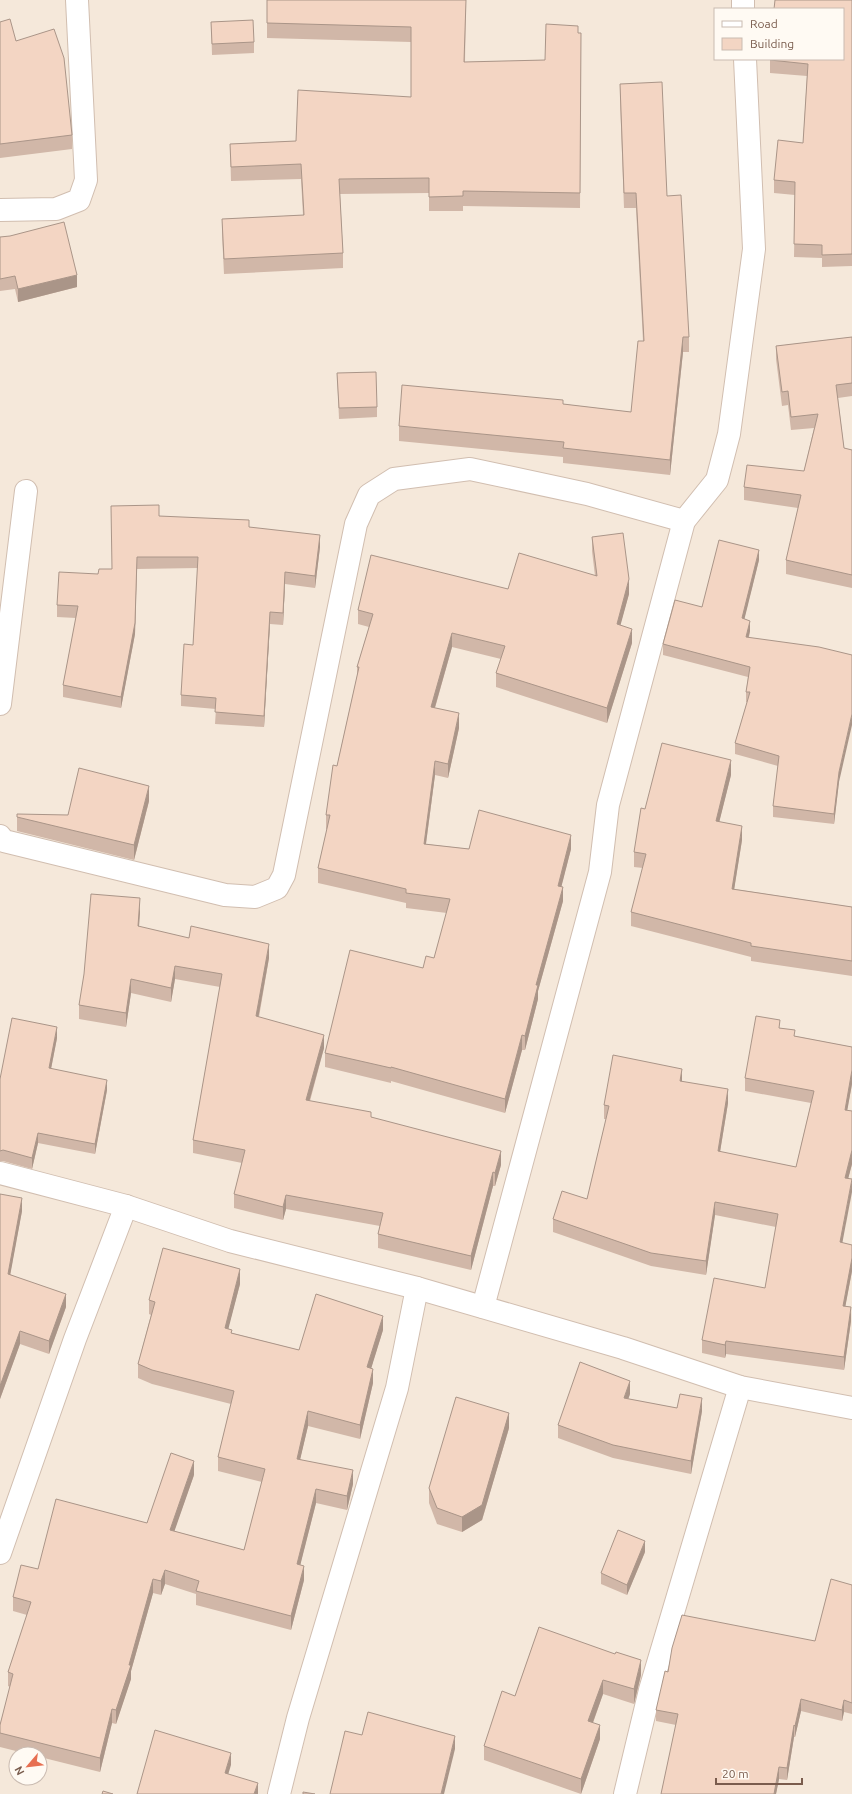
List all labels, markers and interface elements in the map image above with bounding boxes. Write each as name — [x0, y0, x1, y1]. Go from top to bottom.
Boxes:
legend — [714, 8, 844, 60]
text: Road — [750, 17, 778, 30]
text: Building — [750, 37, 794, 50]
north arrow — [8, 1746, 48, 1786]
scale bar — [716, 1760, 802, 1786]
text: N — [12, 1764, 26, 1777]
text: 20 m — [722, 1767, 749, 1780]

